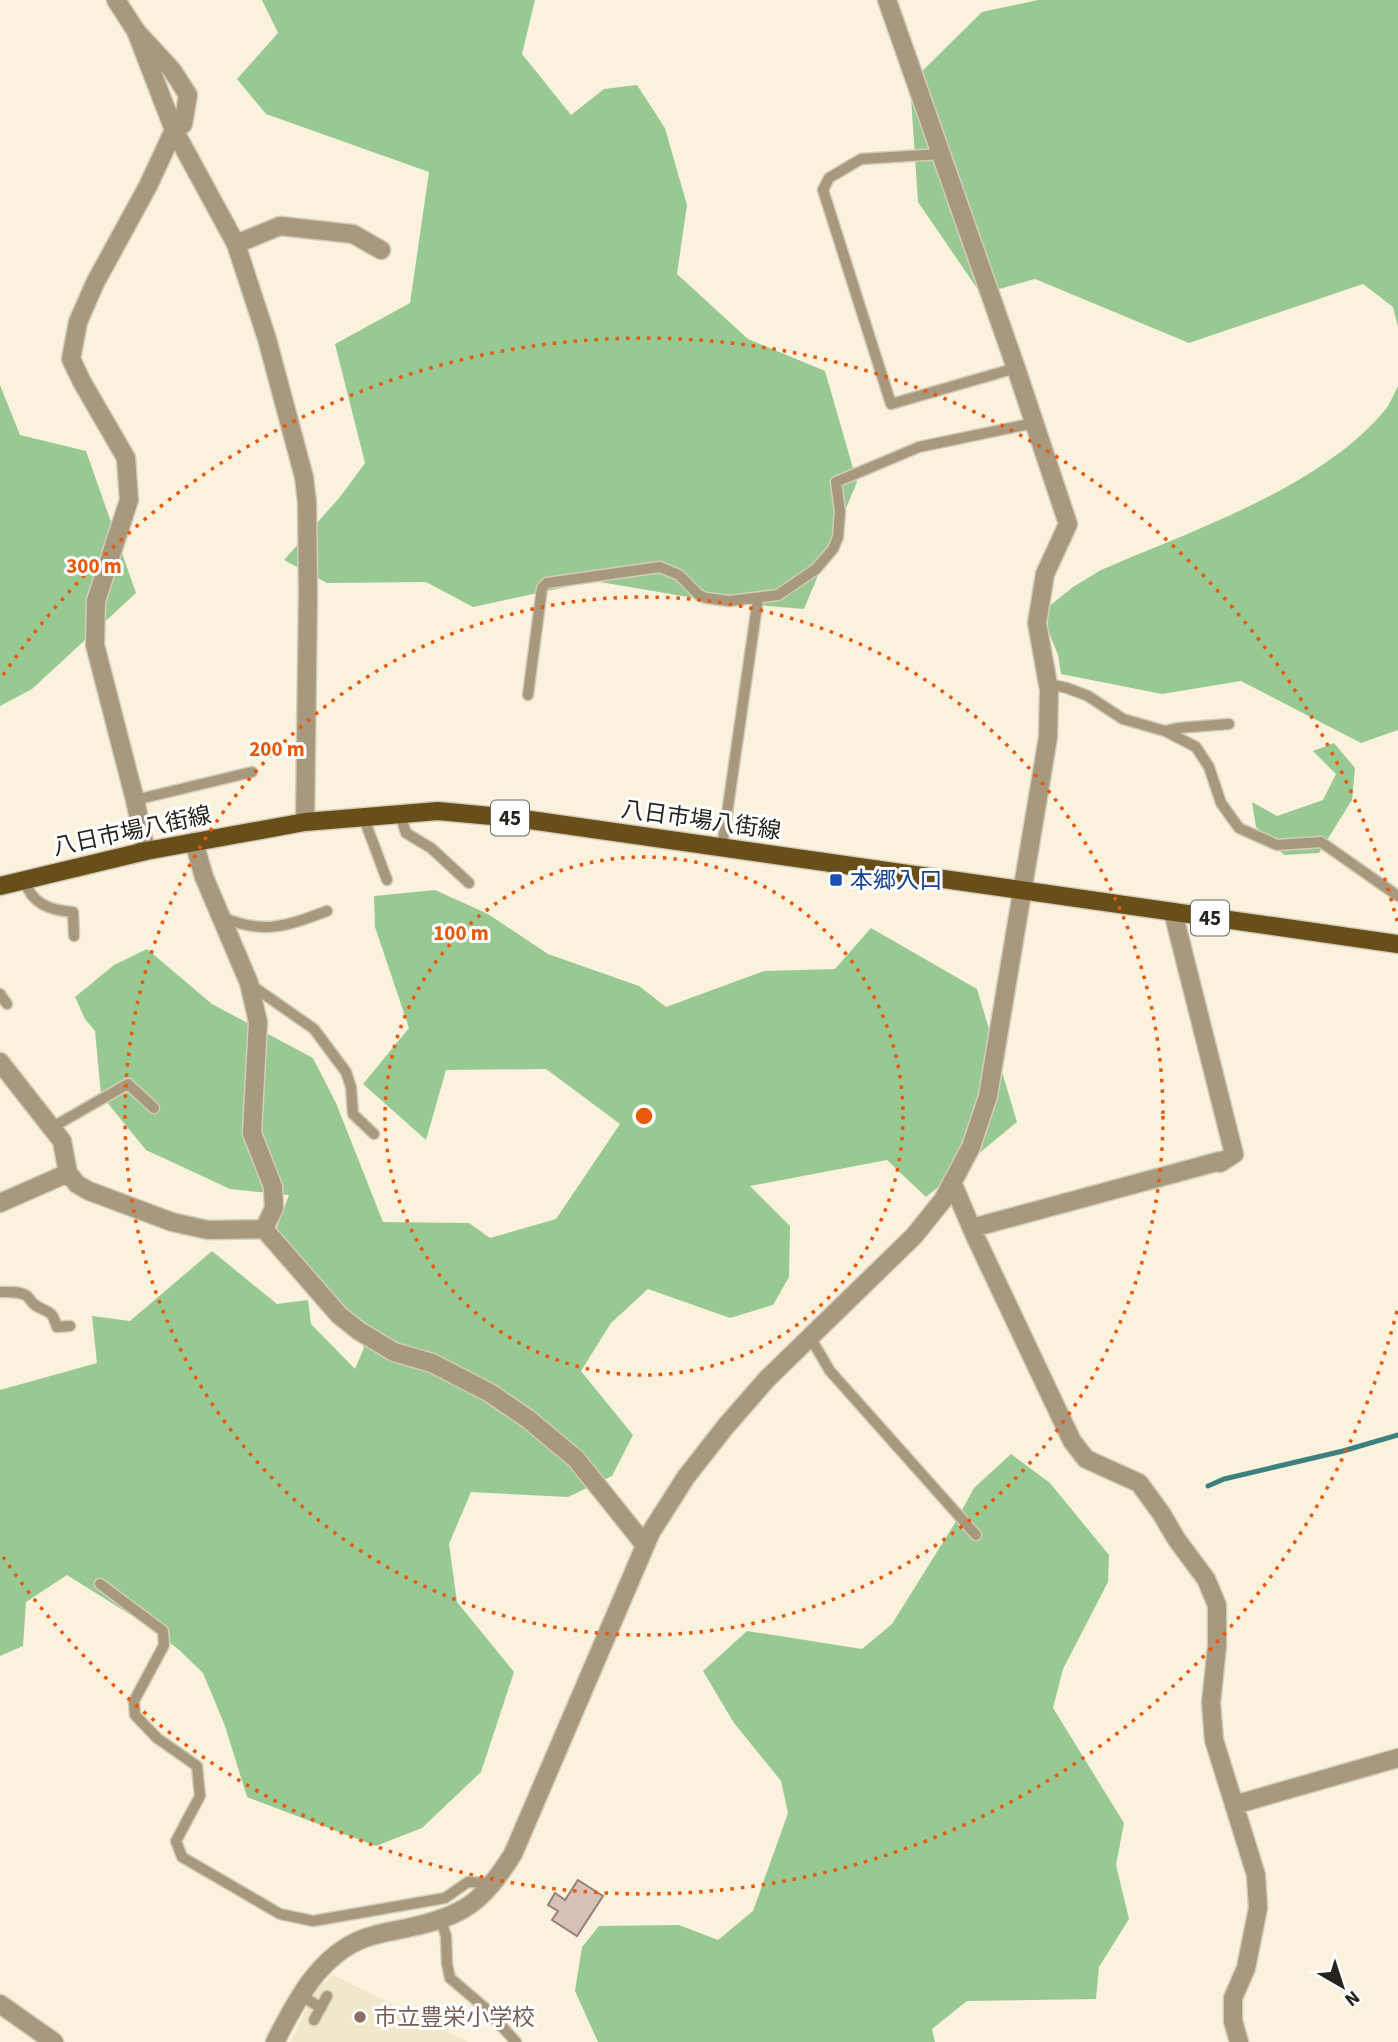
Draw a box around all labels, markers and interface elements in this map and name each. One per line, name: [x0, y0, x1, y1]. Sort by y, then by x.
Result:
text: 300 m: [66, 551, 122, 581]
text: 200 m: [249, 734, 305, 764]
street label: 八日市場八街線: [619, 792, 783, 848]
street label: 八日市場八街線: [50, 798, 214, 864]
road number: 45: [491, 800, 529, 836]
place label: 本郷入口: [850, 864, 942, 897]
marker: 本郷入口: [828, 872, 844, 888]
road number: 45: [1191, 900, 1229, 936]
text: 100 m: [433, 918, 489, 948]
centre of rings: [632, 1104, 656, 1128]
north arrow: [1307, 1951, 1377, 2021]
text: N: [1338, 1984, 1365, 2013]
place label: 市立豊栄小学校: [374, 2001, 535, 2034]
marker: 市立豊栄小学校: [352, 2009, 368, 2025]

